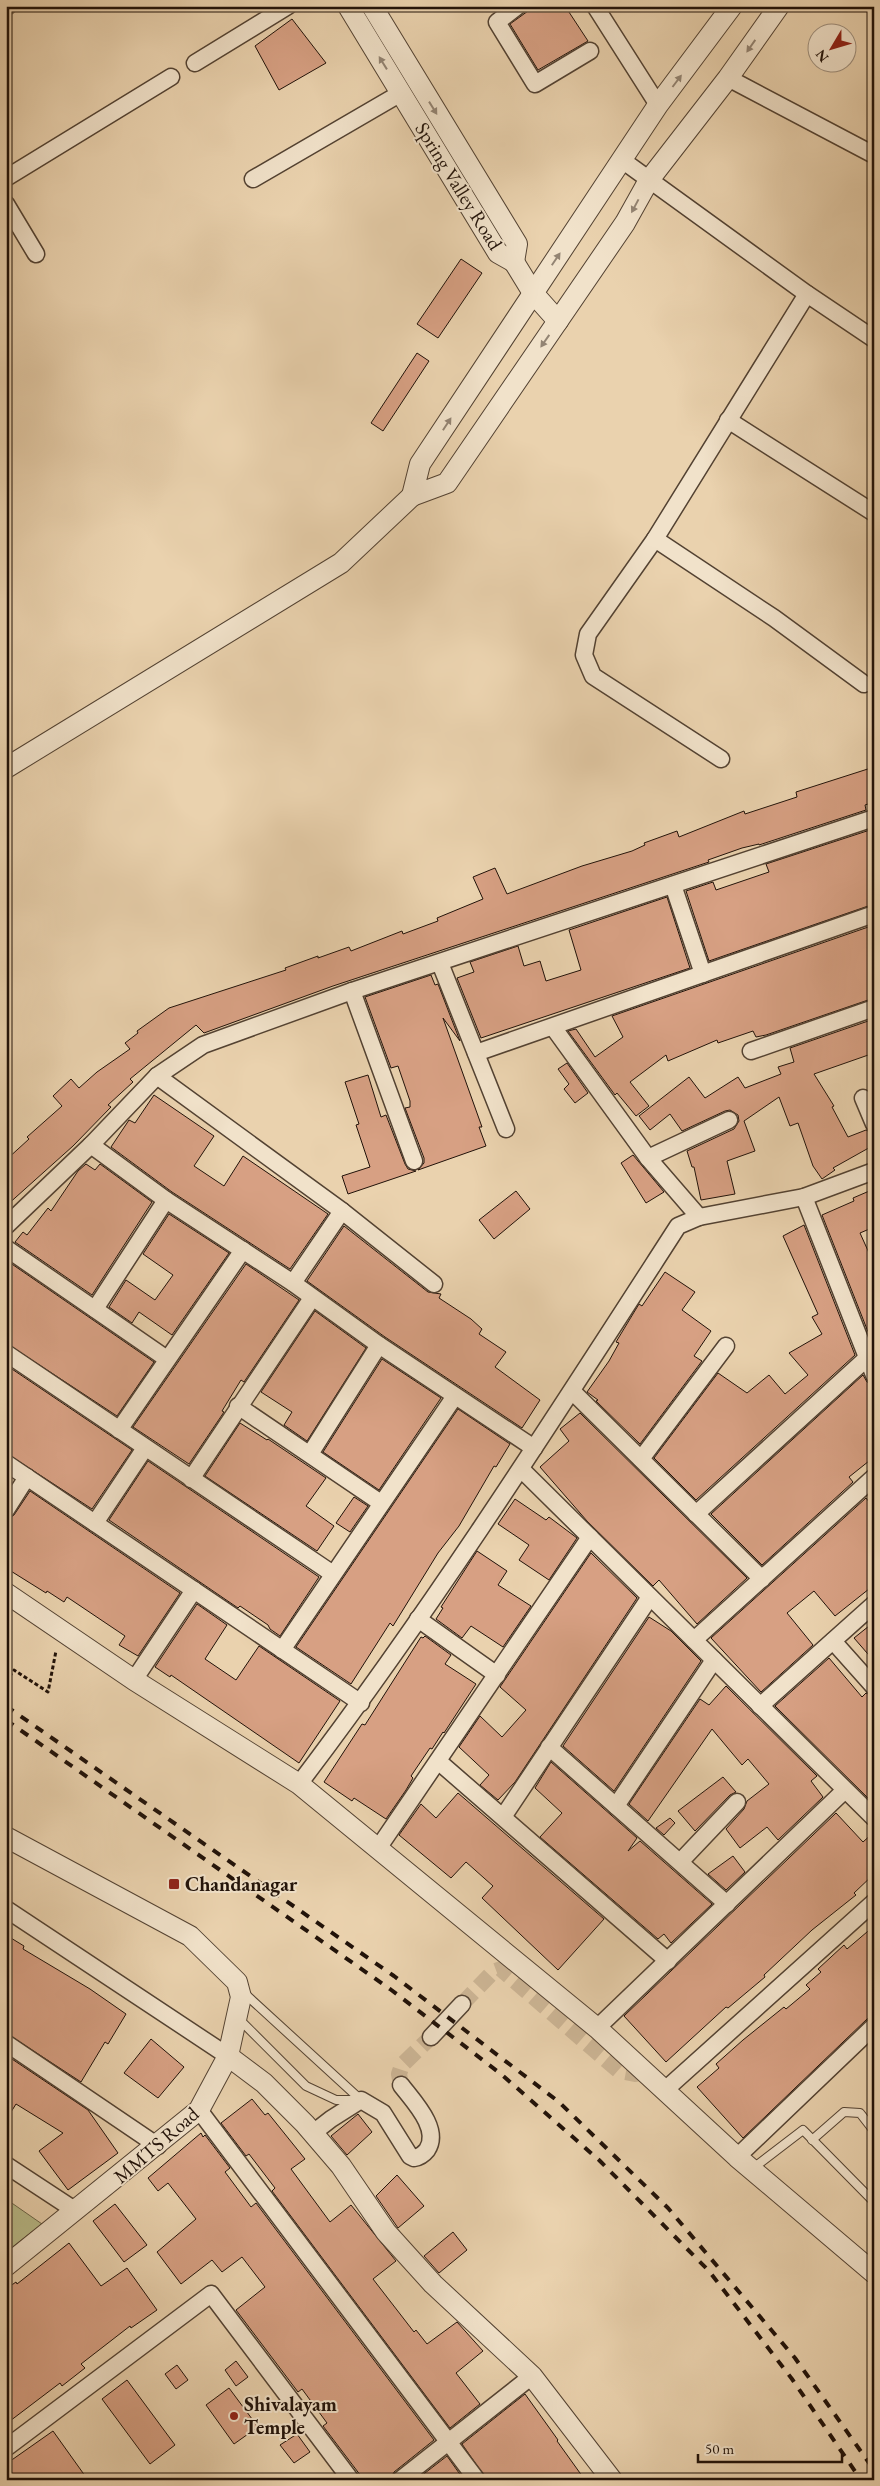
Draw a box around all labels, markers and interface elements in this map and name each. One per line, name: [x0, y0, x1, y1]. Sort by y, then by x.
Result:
north arrow: [808, 22, 858, 72]
one-way arrow: [746, 39, 756, 53]
text: N: [811, 45, 832, 66]
one-way arrow: [378, 56, 387, 69]
one-way arrow: [671, 75, 682, 88]
one-way arrow: [428, 101, 438, 114]
street label: Spring Valley Road: [409, 117, 509, 256]
one-way arrow: [631, 198, 639, 213]
one-way arrow: [551, 252, 561, 265]
one-way arrow: [540, 334, 550, 348]
one-way arrow: [442, 417, 452, 430]
place label: Chandanagar: [185, 1871, 298, 1897]
marker: Chandanagar: [167, 1877, 181, 1891]
street label: MMTS Road: [108, 2100, 205, 2189]
place label: Shivalayam Temple: [244, 2391, 337, 2440]
marker: Shivalayam Temple: [228, 2410, 240, 2422]
scale bar: [698, 2431, 841, 2463]
text: 50 m: [705, 2439, 734, 2458]

